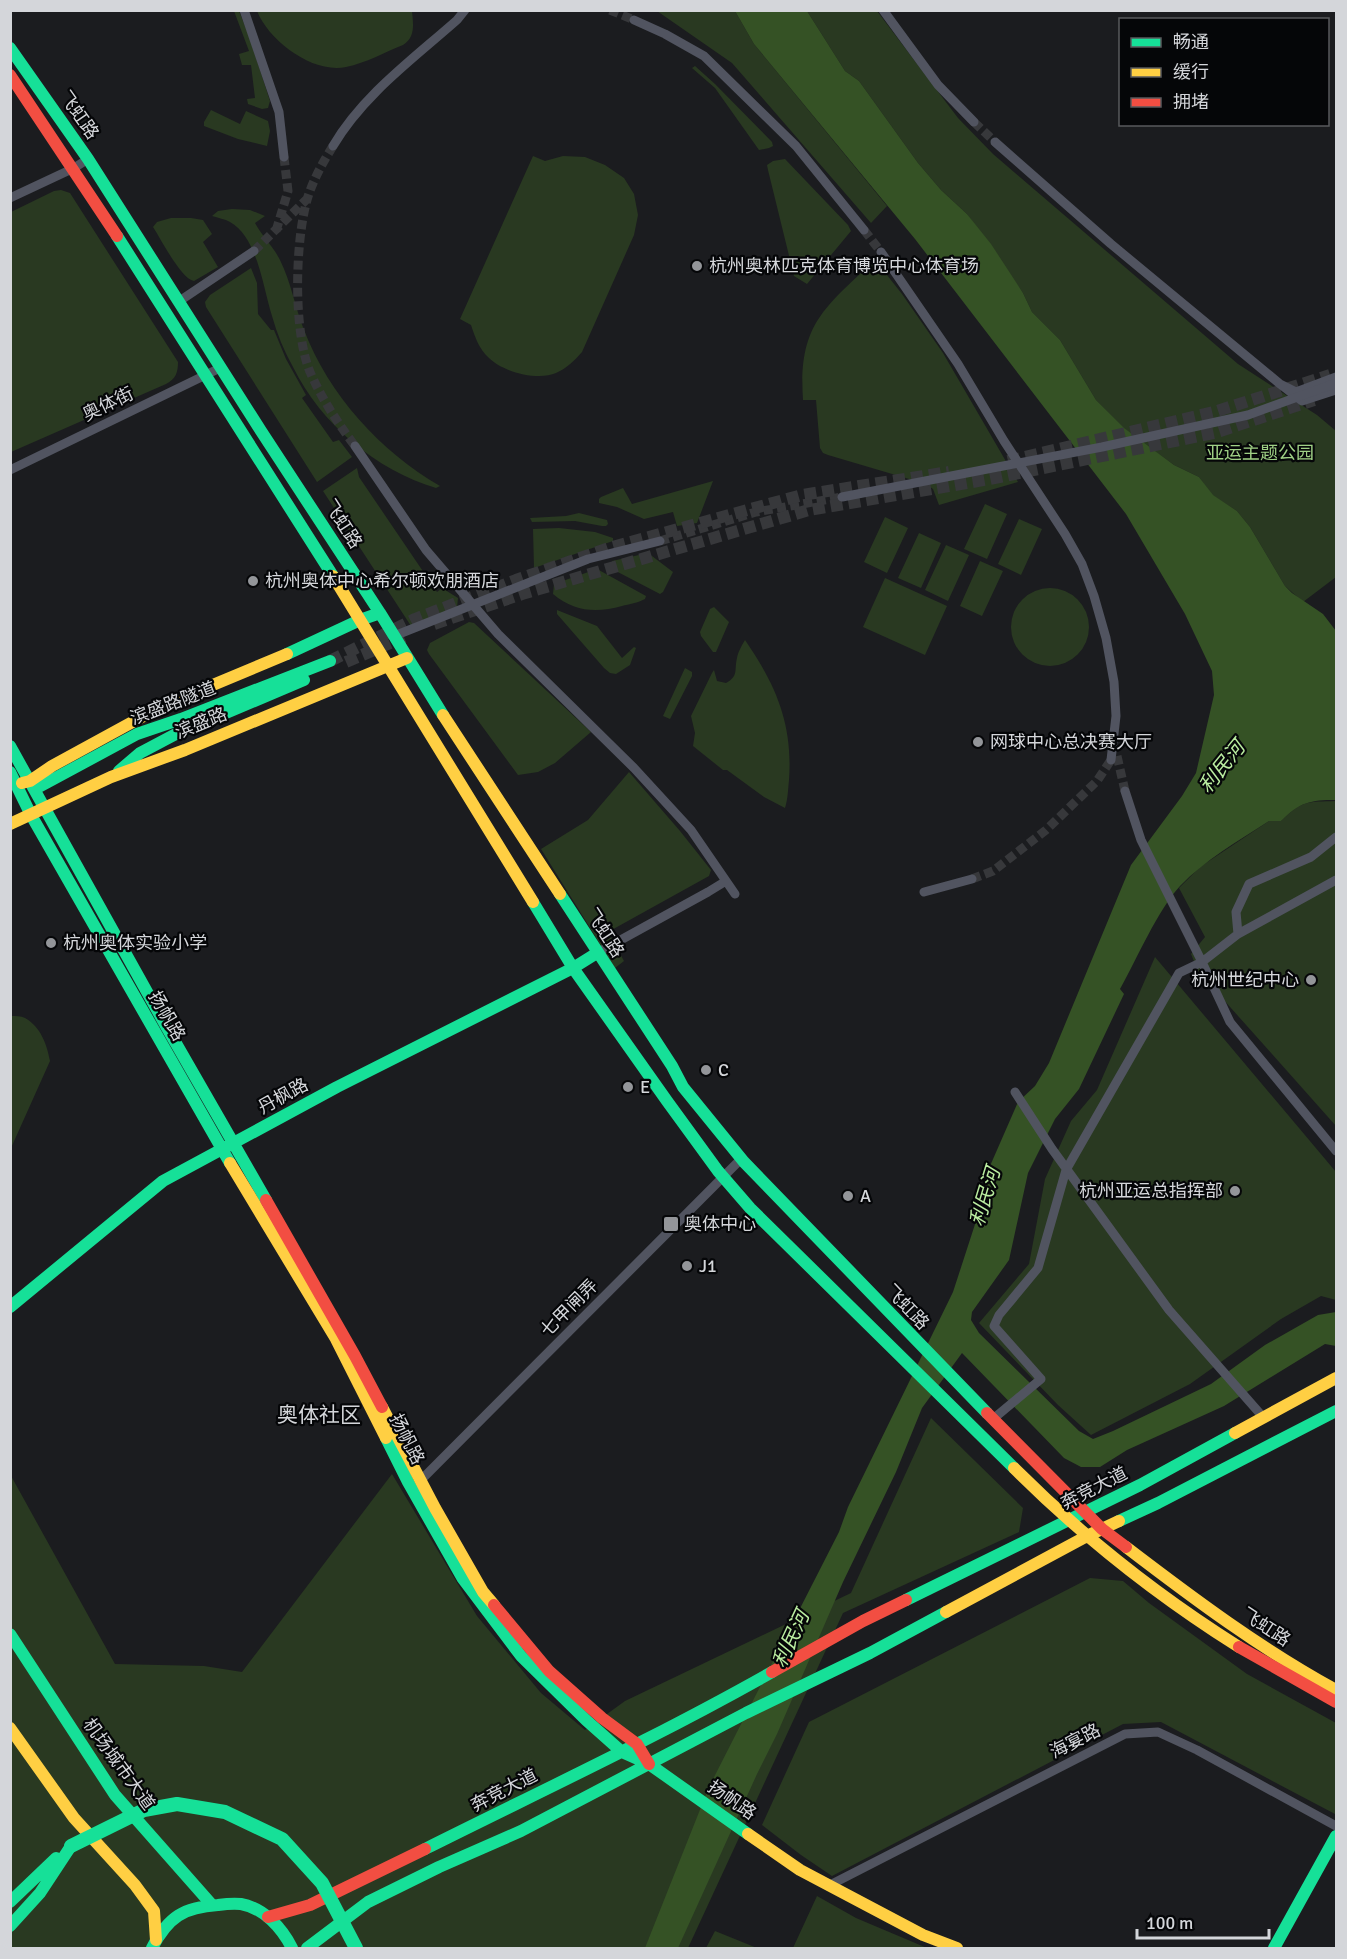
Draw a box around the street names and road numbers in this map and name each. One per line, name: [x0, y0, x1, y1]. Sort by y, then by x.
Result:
street label: 飞虹路: [55, 87, 103, 143]
street label: 奥体街: [79, 382, 137, 426]
street label: 飞虹路: [319, 495, 367, 553]
street label: 滨盛路隧道: [127, 677, 219, 729]
street label: 滨盛路: [172, 703, 230, 743]
street label: 飞虹路: [581, 904, 629, 962]
street label: 扬帆路: [144, 987, 190, 1045]
street label: 丹枫路: [254, 1073, 312, 1119]
street label: 七甲闸弄: [536, 1275, 602, 1341]
street label: 飞虹路: [880, 1280, 934, 1334]
street label: 扬帆路: [385, 1410, 429, 1468]
street label: 奔竞大道: [1057, 1462, 1131, 1514]
street label: 飞虹路: [1237, 1603, 1295, 1651]
street label: 机场城市大道: [78, 1714, 160, 1814]
street label: 海宴路: [1046, 1719, 1104, 1763]
street label: 奔竞大道: [467, 1764, 541, 1816]
street label: 扬帆路: [704, 1776, 760, 1824]

